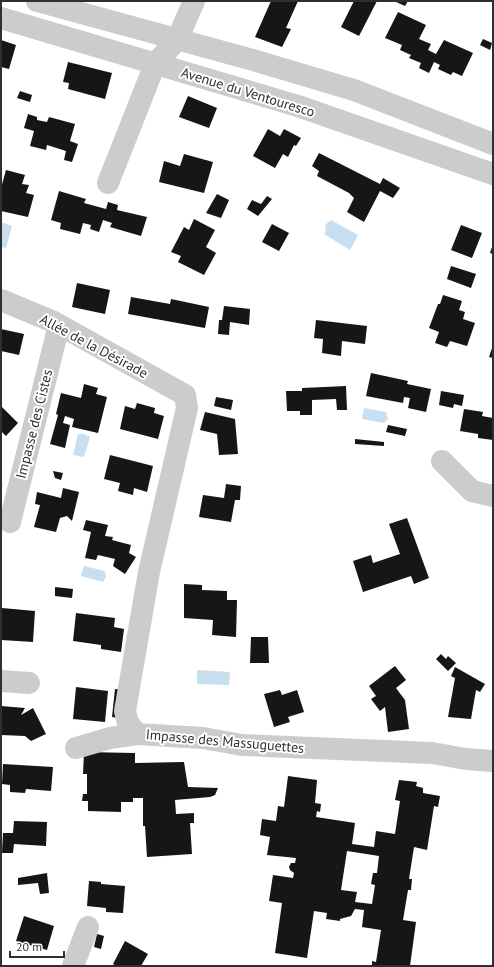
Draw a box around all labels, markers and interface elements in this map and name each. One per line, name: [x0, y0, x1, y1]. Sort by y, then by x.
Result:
street label: Avenue du Ventouresco: [179, 63, 317, 121]
street label: Allée de la Désirade: [37, 310, 151, 382]
street label: Impasse des Cistes: [12, 367, 56, 481]
street label: Impasse des Massuguettes: [145, 725, 305, 757]
scale bar: [10, 933, 64, 959]
text: 20 m: [16, 939, 42, 954]

